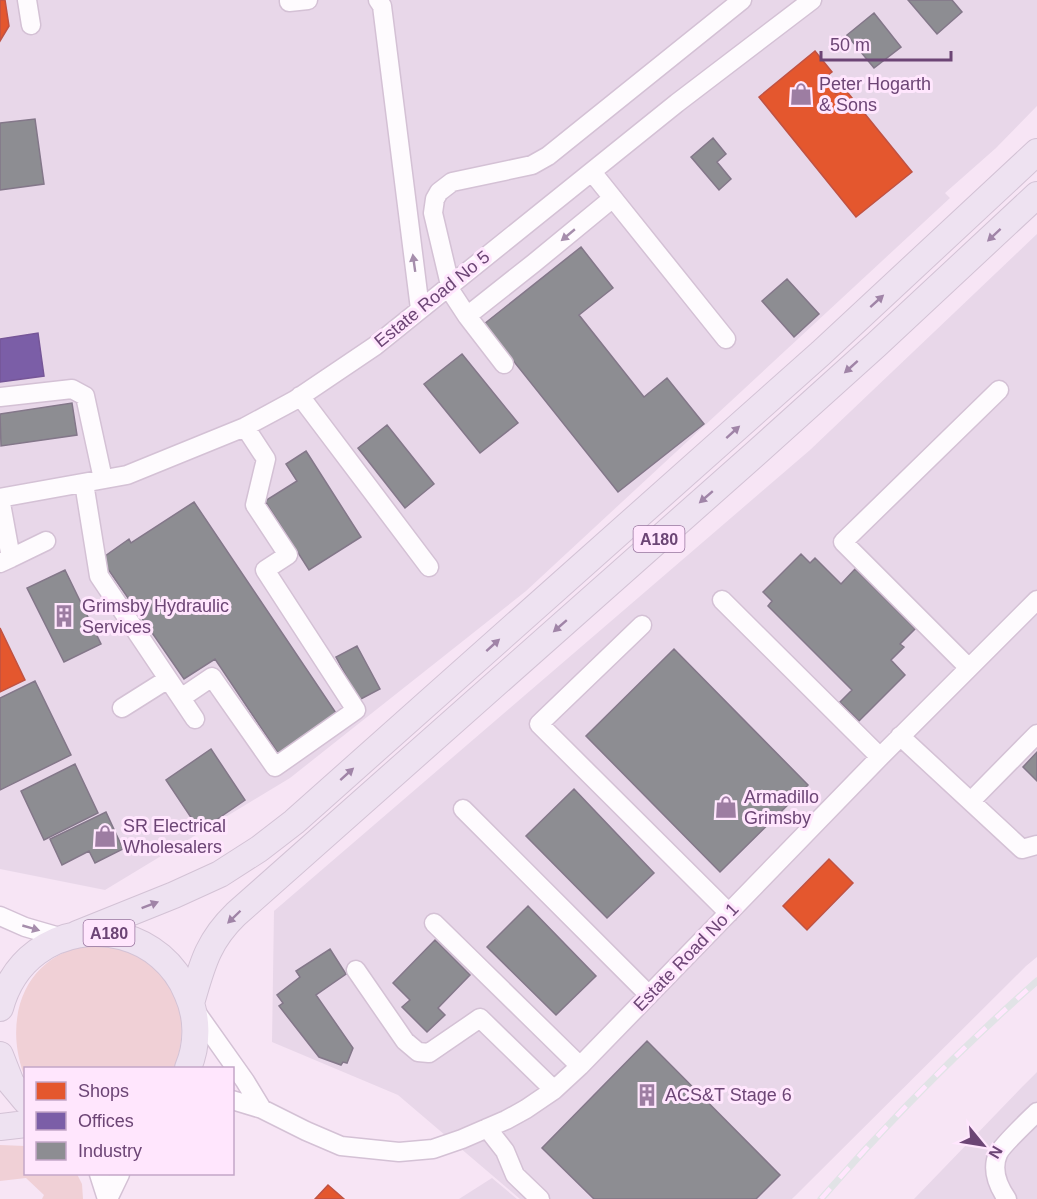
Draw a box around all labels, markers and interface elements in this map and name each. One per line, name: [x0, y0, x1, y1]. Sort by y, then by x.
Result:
scale bar: [821, 24, 952, 62]
text: 50 m: [830, 35, 870, 55]
place label: Peter Hogarth & Sons: [819, 74, 931, 115]
shop icon: Peter Hogarth & Sons: [788, 81, 814, 107]
one-way arrow: [987, 228, 1002, 242]
one-way arrow: [560, 229, 576, 242]
street label: Estate Road No 5: [370, 247, 494, 351]
one-way arrow: [409, 253, 418, 272]
one-way arrow: [869, 295, 884, 308]
one-way arrow: [844, 360, 859, 373]
one-way arrow: [725, 425, 740, 439]
one-way arrow: [699, 490, 714, 503]
road number: A180: [634, 526, 684, 552]
place label: Grimsby Hydraulic Services: [82, 596, 229, 637]
building icon: Grimsby Hydraulic Services: [51, 603, 77, 629]
one-way arrow: [552, 620, 568, 633]
one-way arrow: [485, 639, 500, 652]
one-way arrow: [339, 768, 354, 781]
place label: Armadillo Grimsby: [744, 787, 819, 828]
shop icon: Armadillo Grimsby: [713, 794, 739, 820]
place label: SR Electrical Wholesalers: [123, 816, 226, 857]
shop icon: SR Electrical Wholesalers: [92, 823, 118, 849]
one-way arrow: [142, 899, 160, 909]
street label: Estate Road No 1: [629, 899, 743, 1015]
one-way arrow: [227, 909, 241, 923]
road number: A180: [84, 920, 134, 946]
one-way arrow: [22, 924, 40, 933]
legend: [24, 1067, 234, 1175]
text: Shops: [78, 1081, 129, 1101]
building icon: ACS&T Stage 6: [634, 1082, 660, 1108]
place label: ACS&T Stage 6: [665, 1085, 792, 1105]
text: Offices: [78, 1111, 134, 1131]
north arrow: [953, 1115, 1013, 1175]
text: Industry: [78, 1141, 142, 1161]
text: N: [985, 1143, 1006, 1162]

